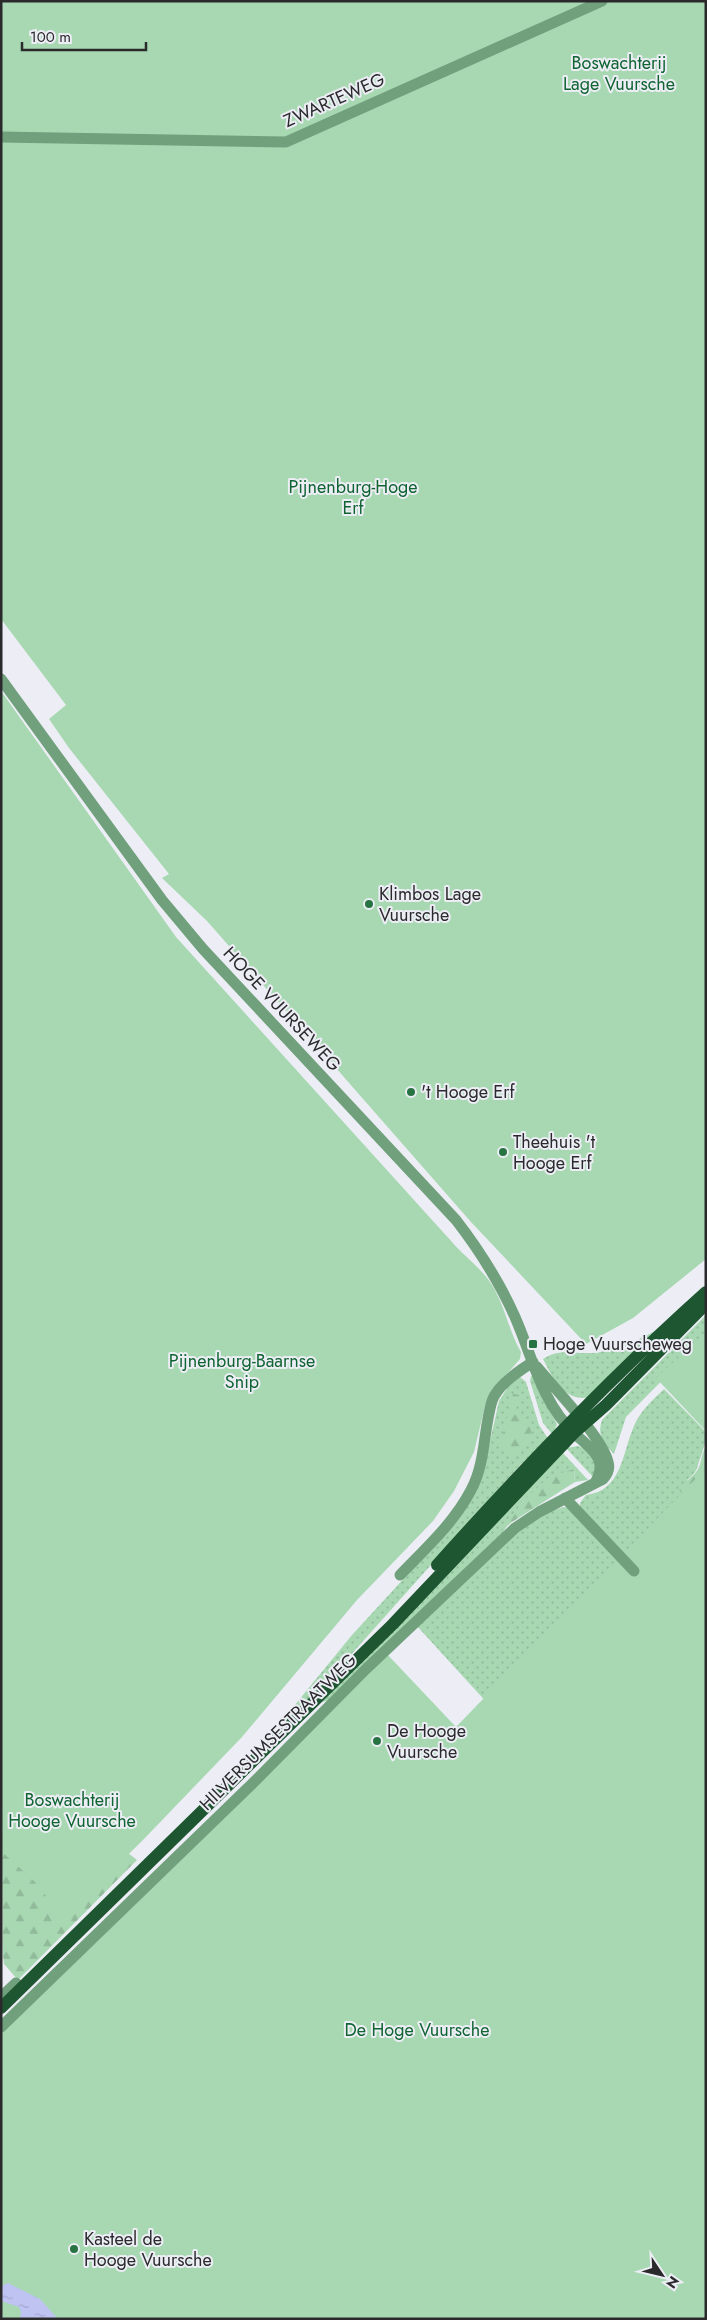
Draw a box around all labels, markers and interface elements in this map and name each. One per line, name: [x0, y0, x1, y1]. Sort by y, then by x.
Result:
scale bar: [22, 20, 146, 52]
text: 100 m: [30, 26, 71, 48]
park label: Boswachterij Lage Vuursche: [563, 50, 675, 97]
street label: ZWARTEWEG: [279, 66, 389, 134]
park label: Pijnenburg-Hoge Erf: [288, 474, 418, 521]
place label: Klimbos Lage Vuursche: [379, 881, 481, 928]
marker: Klimbos Lage Vuursche: [363, 898, 375, 910]
street label: HOGE VUURSEWEG: [217, 941, 347, 1077]
place label: 't Hooge Erf: [421, 1079, 515, 1105]
marker: 't Hooge Erf: [405, 1086, 417, 1098]
place label: Theehuis 't Hooge Erf: [513, 1129, 596, 1176]
marker: Theehuis 't Hooge Erf: [497, 1146, 509, 1158]
place label: Hoge Vuurscheweg: [543, 1331, 692, 1357]
marker: Hoge Vuurscheweg: [527, 1338, 539, 1350]
park label: Pijnenburg-Baarnse Snip: [169, 1348, 315, 1395]
street label: HILVERSUMSESTRAATWEG: [194, 1648, 362, 1816]
place label: De Hooge Vuursche: [387, 1718, 466, 1765]
marker: De Hooge Vuursche: [371, 1735, 383, 1747]
park label: Boswachterij Hooge Vuursche: [8, 1787, 136, 1834]
park label: De Hoge Vuursche: [345, 2017, 489, 2043]
place label: Kasteel de Hooge Vuursche: [84, 2226, 212, 2273]
marker: Kasteel de Hooge Vuursche: [68, 2243, 80, 2255]
north arrow: [637, 2250, 687, 2300]
text: N: [661, 2272, 684, 2293]

